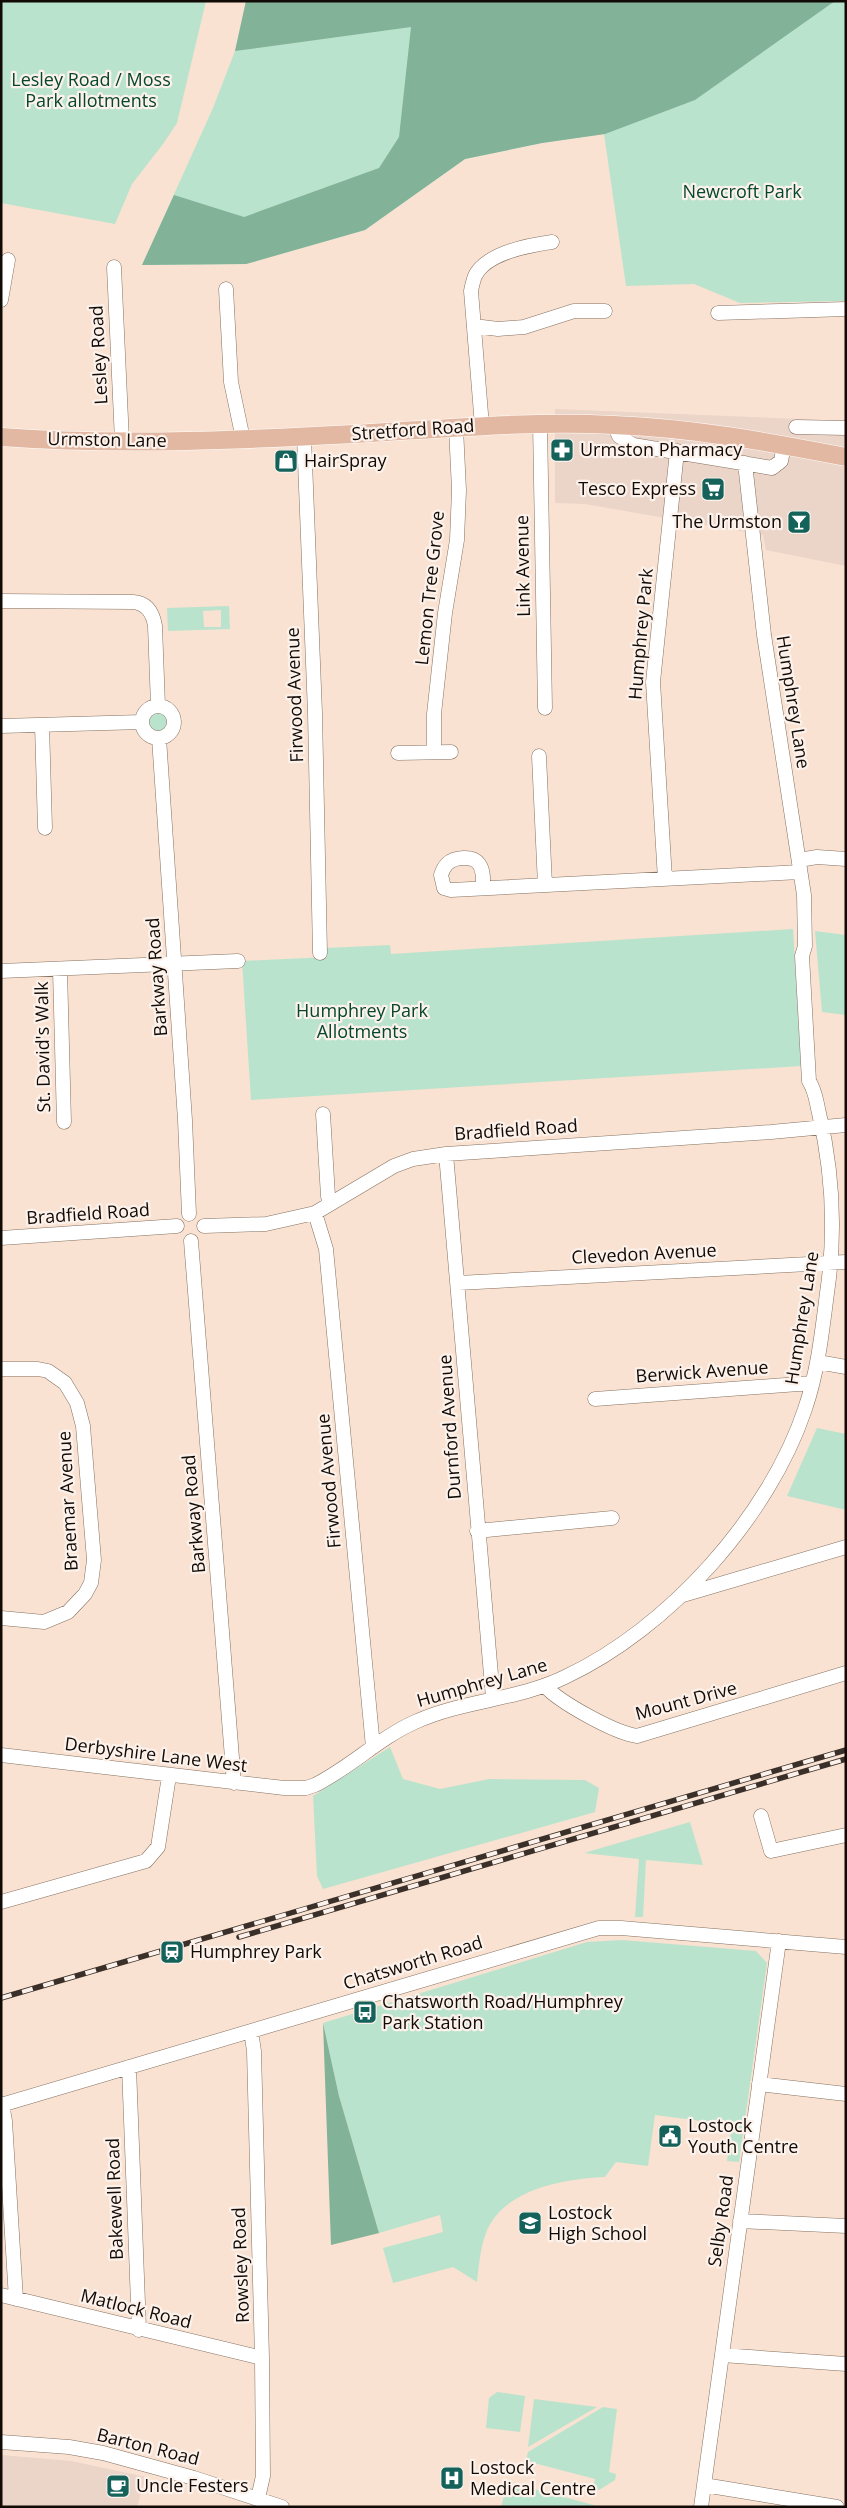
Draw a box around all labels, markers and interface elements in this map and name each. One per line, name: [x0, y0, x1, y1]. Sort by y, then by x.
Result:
park label: Lesley Road / Moss Park allotments: [11, 67, 171, 112]
park label: Newcroft Park: [682, 179, 802, 203]
street label: Lesley Road: [83, 305, 113, 405]
street label: Stretford Road: [351, 413, 475, 445]
street label: Urmston Lane: [47, 426, 167, 452]
pharmacy icon: Urmston Pharmacy: [549, 437, 575, 463]
place label: Urmston Pharmacy: [580, 437, 743, 461]
shop icon: HairSpray: [273, 448, 299, 474]
place label: HairSpray: [304, 448, 387, 472]
place label: Tesco Express: [578, 476, 696, 500]
supermarket icon: Tesco Express: [700, 476, 726, 502]
street label: Lemon Tree Grove: [409, 509, 449, 666]
place label: The Urmston: [672, 509, 782, 533]
bar icon: The Urmston: [786, 509, 812, 535]
street label: Link Avenue: [509, 515, 535, 617]
street label: Humphrey Park: [622, 567, 658, 701]
street label: Firwood Avenue: [280, 627, 308, 763]
street label: Humphrey Lane: [772, 633, 816, 770]
street label: Barkway Road: [140, 917, 172, 1037]
street label: St. David's Walk: [29, 981, 55, 1113]
park label: Humphrey Park Allotments: [296, 998, 428, 1043]
street label: Bradfield Road: [453, 1113, 579, 1145]
street label: Bradfield Road: [25, 1197, 151, 1229]
street label: Clevedon Avenue: [571, 1237, 717, 1269]
street label: Humphrey Lane: [779, 1249, 823, 1386]
street label: Durnford Avenue: [432, 1354, 466, 1500]
street label: Berwick Avenue: [635, 1354, 769, 1388]
street label: Firwood Avenue: [310, 1413, 346, 1549]
street label: Braemar Avenue: [51, 1430, 83, 1572]
street label: Barkway Road: [176, 1454, 210, 1574]
street label: Humphrey Lane: [414, 1652, 550, 1712]
street label: Mount Drive: [632, 1675, 739, 1725]
street label: Derbyshire Lane West: [63, 1731, 249, 1777]
street label: Chatsworth Road: [340, 1929, 485, 1995]
station icon: Humphrey Park: [159, 1939, 185, 1965]
place label: Humphrey Park: [190, 1939, 322, 1963]
place label: Chatsworth Road/Humphrey Park Station: [382, 1989, 624, 2034]
bus stop icon: Chatsworth Road/Humphrey Park Station: [352, 1999, 378, 2025]
place label: Lostock Youth Centre: [688, 2113, 798, 2158]
public building icon: Lostock Youth Centre: [657, 2123, 683, 2149]
street label: Bakewell Road: [100, 2138, 128, 2260]
street label: Selby Road: [702, 2174, 738, 2268]
place label: Lostock High School: [548, 2200, 647, 2245]
street label: Rowsley Road: [226, 2207, 254, 2323]
school or university icon: Lostock High School: [517, 2210, 543, 2236]
street label: Matlock Road: [78, 2283, 194, 2333]
street label: Barton Road: [94, 2422, 202, 2470]
place label: Lostock Medical Centre: [470, 2455, 596, 2500]
hospital icon: Lostock Medical Centre: [439, 2465, 465, 2491]
cafe icon: Uncle Festers: [105, 2473, 131, 2499]
place label: Uncle Festers: [136, 2473, 249, 2497]

